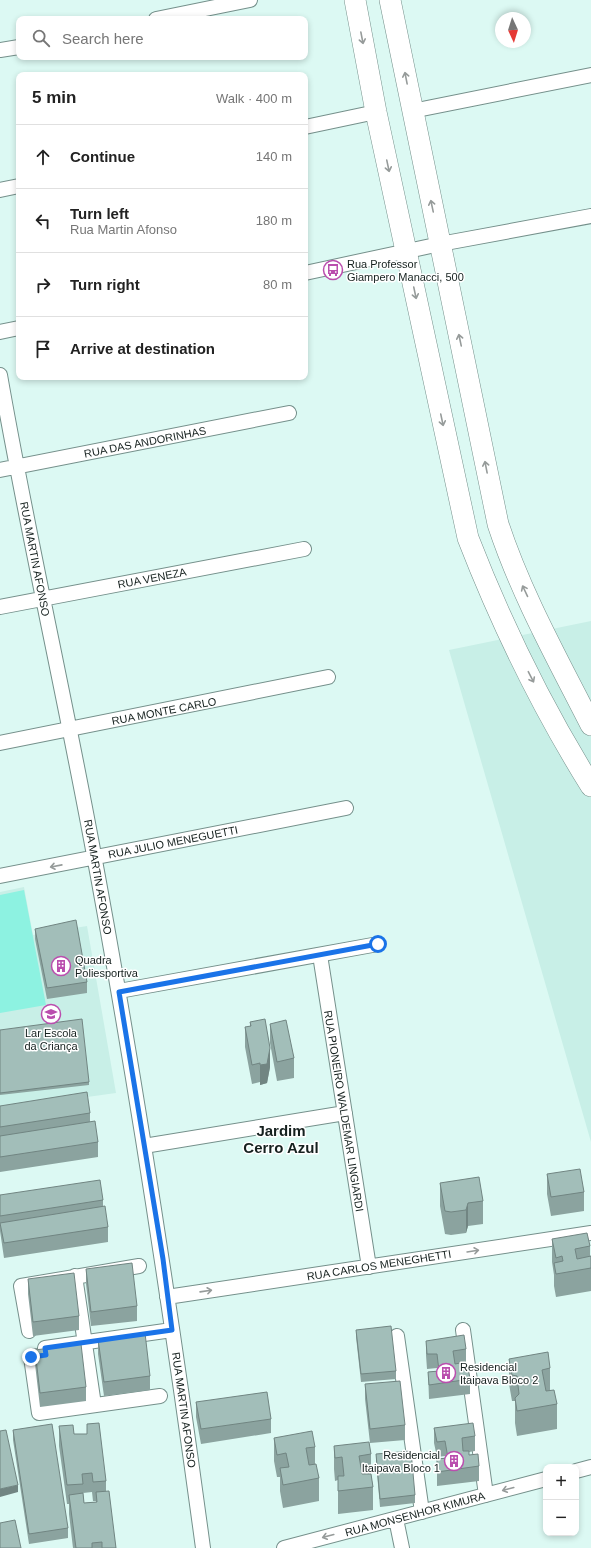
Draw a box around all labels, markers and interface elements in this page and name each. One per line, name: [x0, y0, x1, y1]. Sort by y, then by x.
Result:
north arrow: [495, 12, 531, 48]
search box: [16, 16, 308, 60]
icon: search: [30, 27, 52, 49]
text: Search here: [62, 30, 144, 47]
one-way arrow: [358, 31, 366, 44]
one-way arrow: [401, 72, 409, 85]
text: 5 min: [32, 88, 76, 107]
text: Walk · 400 m: [216, 91, 292, 106]
icon: ahead: [32, 146, 54, 168]
text: Continue: [70, 148, 135, 165]
text: 140 m: [256, 149, 292, 164]
one-way arrow: [384, 159, 392, 172]
one-way arrow: [428, 200, 436, 213]
text: Turn left: [70, 205, 129, 222]
icon: left: [32, 210, 54, 232]
text: 180 m: [256, 213, 292, 228]
text: Rua Martin Afonso: [70, 222, 177, 237]
place label: Rua Professor Giampero Manacci, 500: [347, 258, 464, 283]
bus stop icon: Rua Professor Giampero Manacci, 500: [322, 259, 344, 281]
icon: right: [32, 274, 54, 296]
text: Turn right: [70, 276, 140, 293]
text: 80 m: [263, 277, 292, 292]
one-way arrow: [412, 286, 420, 299]
one-way arrow: [456, 334, 464, 347]
icon: arrive: [32, 338, 54, 360]
text: Arrive at destination: [70, 340, 215, 357]
one-way arrow: [439, 413, 447, 426]
street label: RUA DAS ANDORINHAS: [83, 424, 207, 460]
one-way arrow: [482, 461, 490, 474]
street label: RUA MARTIN AFONSO: [18, 501, 52, 618]
street label: RUA VENEZA: [117, 565, 188, 591]
one-way arrow: [521, 585, 528, 597]
one-way arrow: [528, 670, 535, 682]
street label: RUA MONTE CARLO: [111, 695, 218, 727]
street label: RUA MARTIN AFONSO: [82, 819, 114, 936]
street label: RUA JULIO MENEGUETTI: [107, 824, 239, 860]
one-way arrow: [50, 862, 63, 870]
route start: [369, 935, 387, 953]
place label: Quadra Poliesportiva: [75, 954, 139, 979]
building icon: Quadra Poliesportiva: [50, 955, 72, 977]
school or university icon: Lar Escola da Criança: [40, 1003, 62, 1025]
street label: RUA PIONEIRO WALDEMAR LINGIARDI: [322, 1009, 366, 1213]
place label: Lar Escola da Criança: [24, 1027, 78, 1052]
district label: Jardim Cerro Azul: [243, 1122, 319, 1156]
one-way arrow: [466, 1247, 479, 1255]
street label: RUA CARLOS MENEGHETTI: [306, 1248, 452, 1282]
one-way arrow: [199, 1287, 212, 1295]
route end: [22, 1348, 40, 1366]
street label: RUA MARTIN AFONSO: [170, 1351, 198, 1469]
place label: Residencial Itaipava Bloco 2: [460, 1361, 538, 1386]
building icon: Residencial Itaipava Bloco 2: [435, 1362, 457, 1384]
place label: Residencial Itaipava Bloco 1: [362, 1449, 440, 1474]
building icon: Residencial Itaipava Bloco 1: [443, 1450, 465, 1472]
map controls: [543, 1464, 579, 1536]
button: +: [543, 1464, 579, 1500]
one-way arrow: [502, 1486, 515, 1494]
street label: RUA MONSENHOR KIMURA: [344, 1489, 487, 1538]
button: −: [543, 1500, 579, 1536]
one-way arrow: [322, 1533, 335, 1541]

